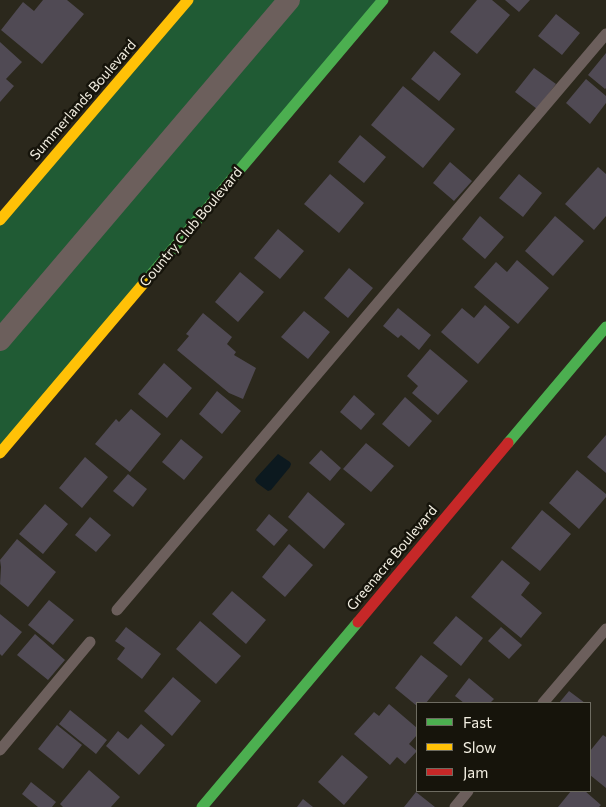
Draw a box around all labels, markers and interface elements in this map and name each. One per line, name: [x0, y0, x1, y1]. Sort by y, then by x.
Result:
street label: Summerlands Boulevard: [26, 37, 140, 163]
street label: Country Club Boulevard: [136, 164, 246, 290]
street label: Greenacre Boulevard: [343, 502, 441, 614]
legend: [416, 702, 591, 792]
text: Fast: [463, 713, 492, 731]
text: Slow: [463, 738, 496, 756]
text: Jam: [463, 763, 488, 781]

